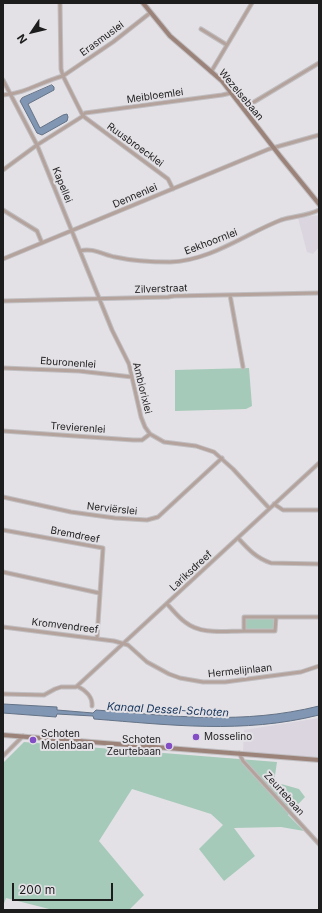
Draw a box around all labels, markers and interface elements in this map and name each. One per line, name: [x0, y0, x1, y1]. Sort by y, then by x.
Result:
north arrow: [12, 12, 52, 52]
street label: Erasmuslei: [78, 19, 126, 59]
text: N: [14, 31, 30, 46]
street label: Wezelsebaan: [216, 67, 266, 123]
street label: Meibloemlei: [126, 86, 184, 106]
street label: Ruusbroecklei: [104, 120, 166, 170]
street label: Kapellei: [49, 165, 75, 205]
street label: Dennenlei: [111, 181, 159, 211]
street label: Eekhoornlei: [183, 226, 239, 258]
street label: Zilverstraat: [134, 282, 188, 296]
street label: Eburonenlei: [40, 355, 96, 371]
street label: Ambiorixlei: [130, 361, 154, 415]
street label: Trevierenlei: [50, 420, 106, 436]
street label: Nerviërslei: [86, 500, 138, 518]
street label: Bremdreef: [49, 524, 101, 546]
street label: Lariksdreef: [167, 548, 215, 594]
street label: Kromvendreef: [31, 616, 99, 636]
street label: Hermelijnlaan: [207, 662, 273, 680]
water label: Kanaal Dessel-Schoten: [107, 700, 229, 720]
place label: Schoten Molenbaan: [41, 728, 94, 752]
place label: Mosselino: [204, 731, 252, 743]
marker: Mosselino: [191, 732, 201, 742]
place label: Schoten Zeurtebaan: [107, 734, 161, 758]
marker: Schoten Molenbaan: [28, 735, 38, 745]
marker: Schoten Zeurtebaan: [164, 741, 174, 751]
street label: Zeurtebaan: [261, 770, 307, 818]
scale bar: [14, 875, 115, 901]
text: 200 m: [19, 882, 55, 897]

